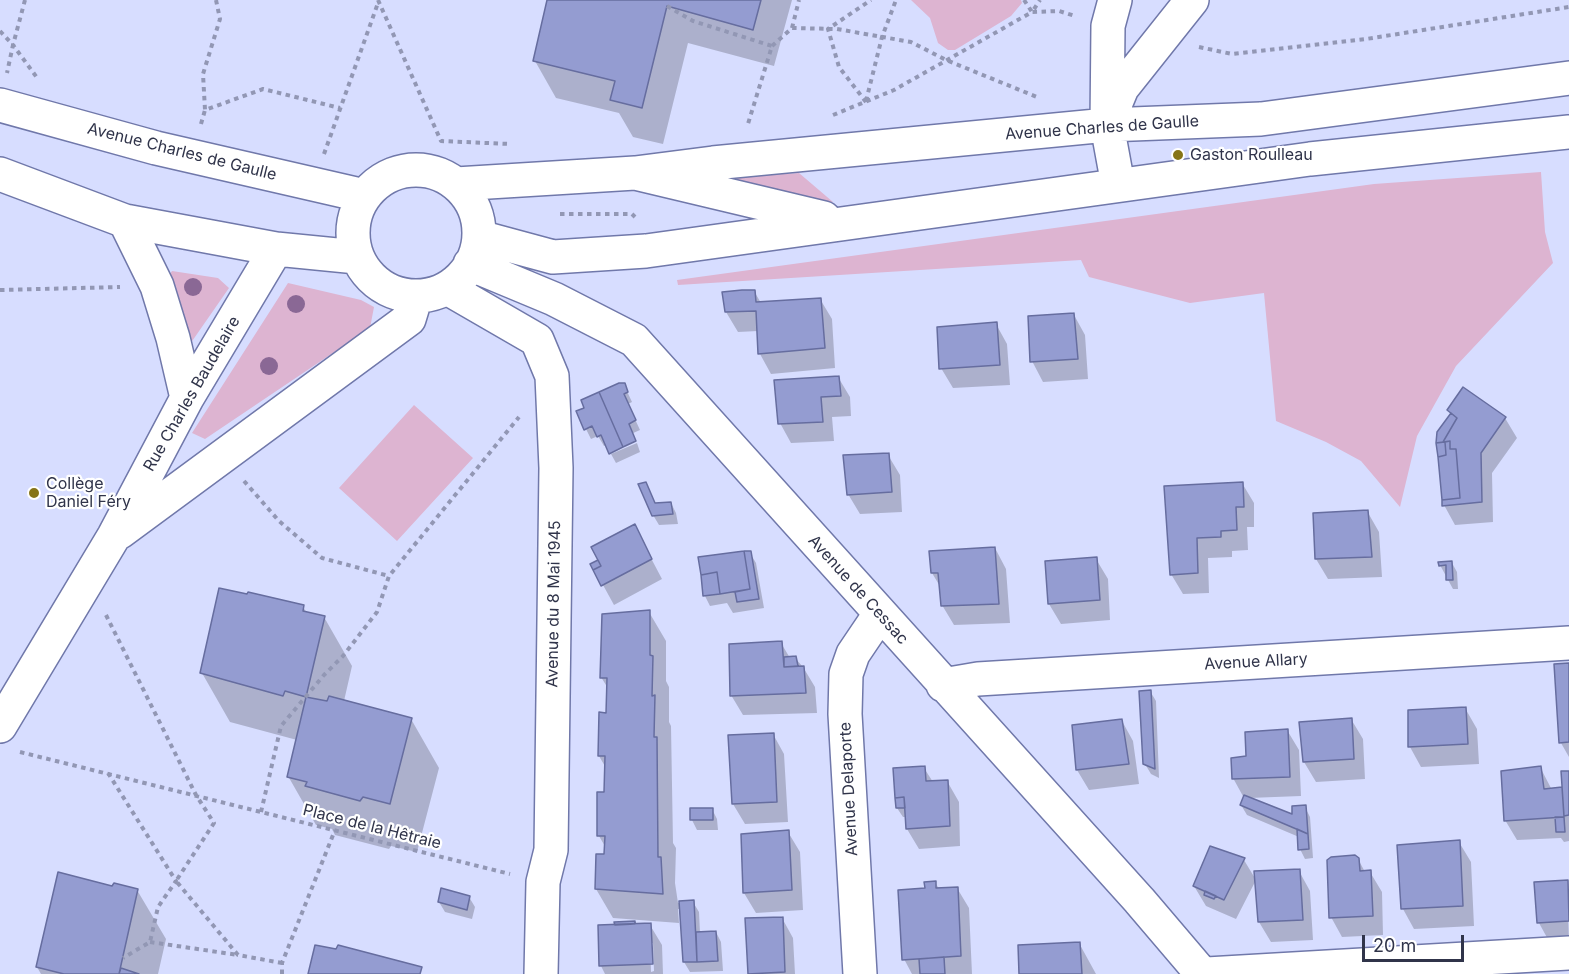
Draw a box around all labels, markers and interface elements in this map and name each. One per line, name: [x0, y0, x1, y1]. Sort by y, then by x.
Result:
street label: Avenue Charles de Gaulle: [1004, 112, 1200, 144]
street label: Avenue Charles de Gaulle: [85, 119, 279, 185]
place label: Gaston Roulleau: [1190, 145, 1313, 165]
marker: Gaston Roulleau: [1171, 148, 1185, 162]
street label: Rue Charles Baudelaire: [140, 313, 244, 475]
place label: Collège Daniel Féry: [46, 474, 131, 512]
marker: Collège Daniel Féry: [27, 486, 41, 500]
street label: Avenue du 8 Mai 1945: [543, 520, 565, 688]
street label: Avenue de Cessac: [804, 531, 912, 649]
street label: Avenue Allary: [1204, 650, 1308, 674]
street label: Avenue Delaporte: [836, 721, 862, 857]
street label: Place de la Hêtraie: [301, 801, 443, 853]
scale bar: [1365, 923, 1467, 961]
text: 20 m: [1373, 935, 1416, 956]

